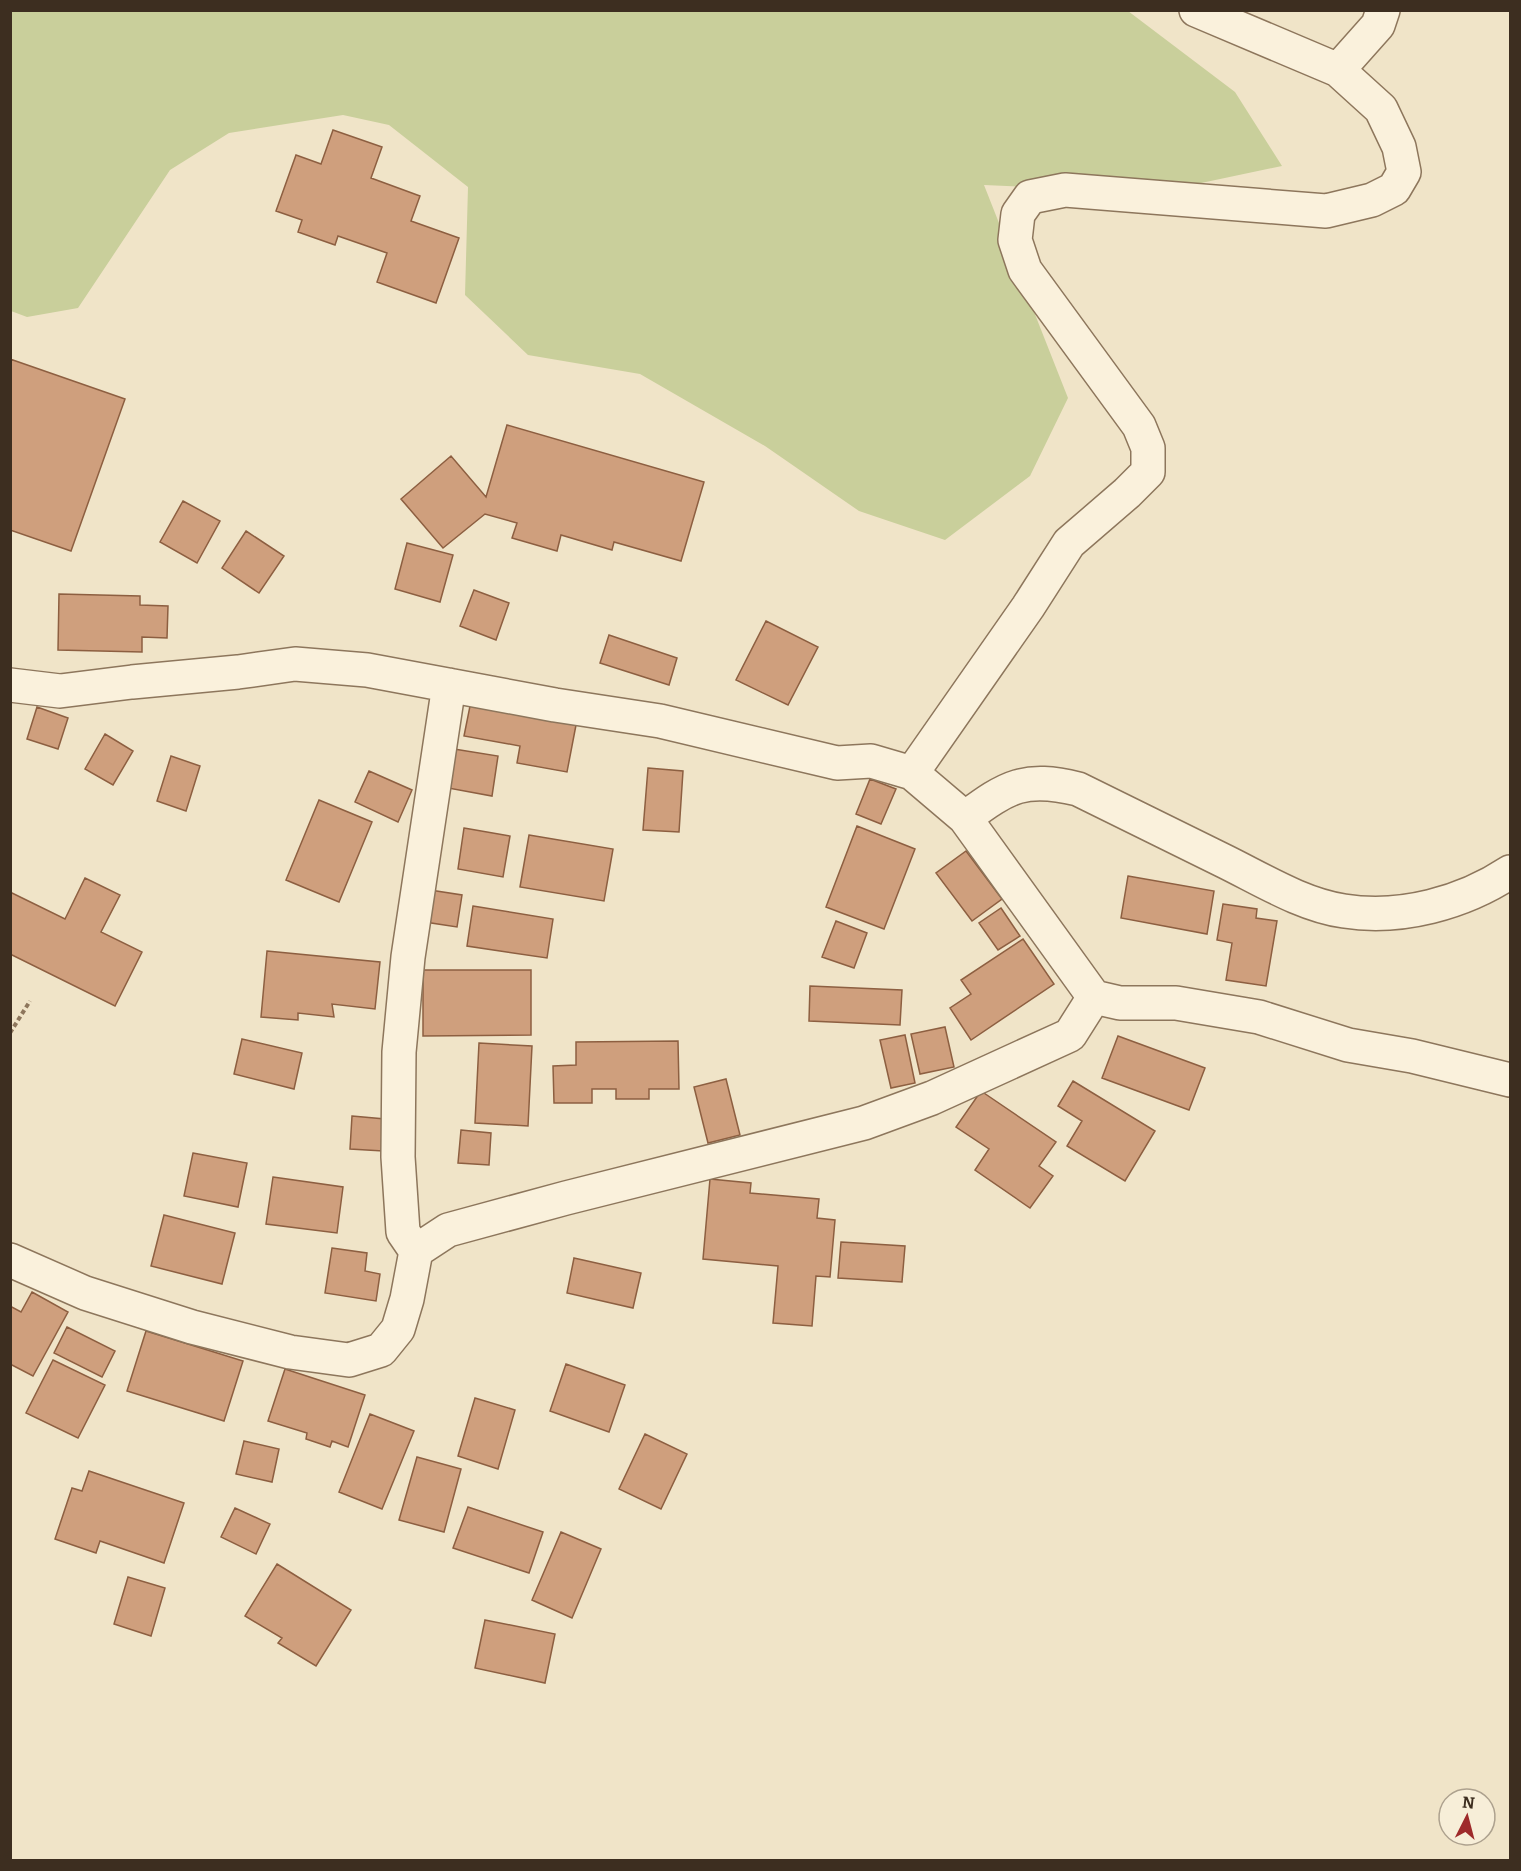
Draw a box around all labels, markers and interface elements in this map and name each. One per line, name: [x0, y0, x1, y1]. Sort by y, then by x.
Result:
north arrow: [1437, 1787, 1497, 1847]
text: N: [1461, 1792, 1476, 1813]

